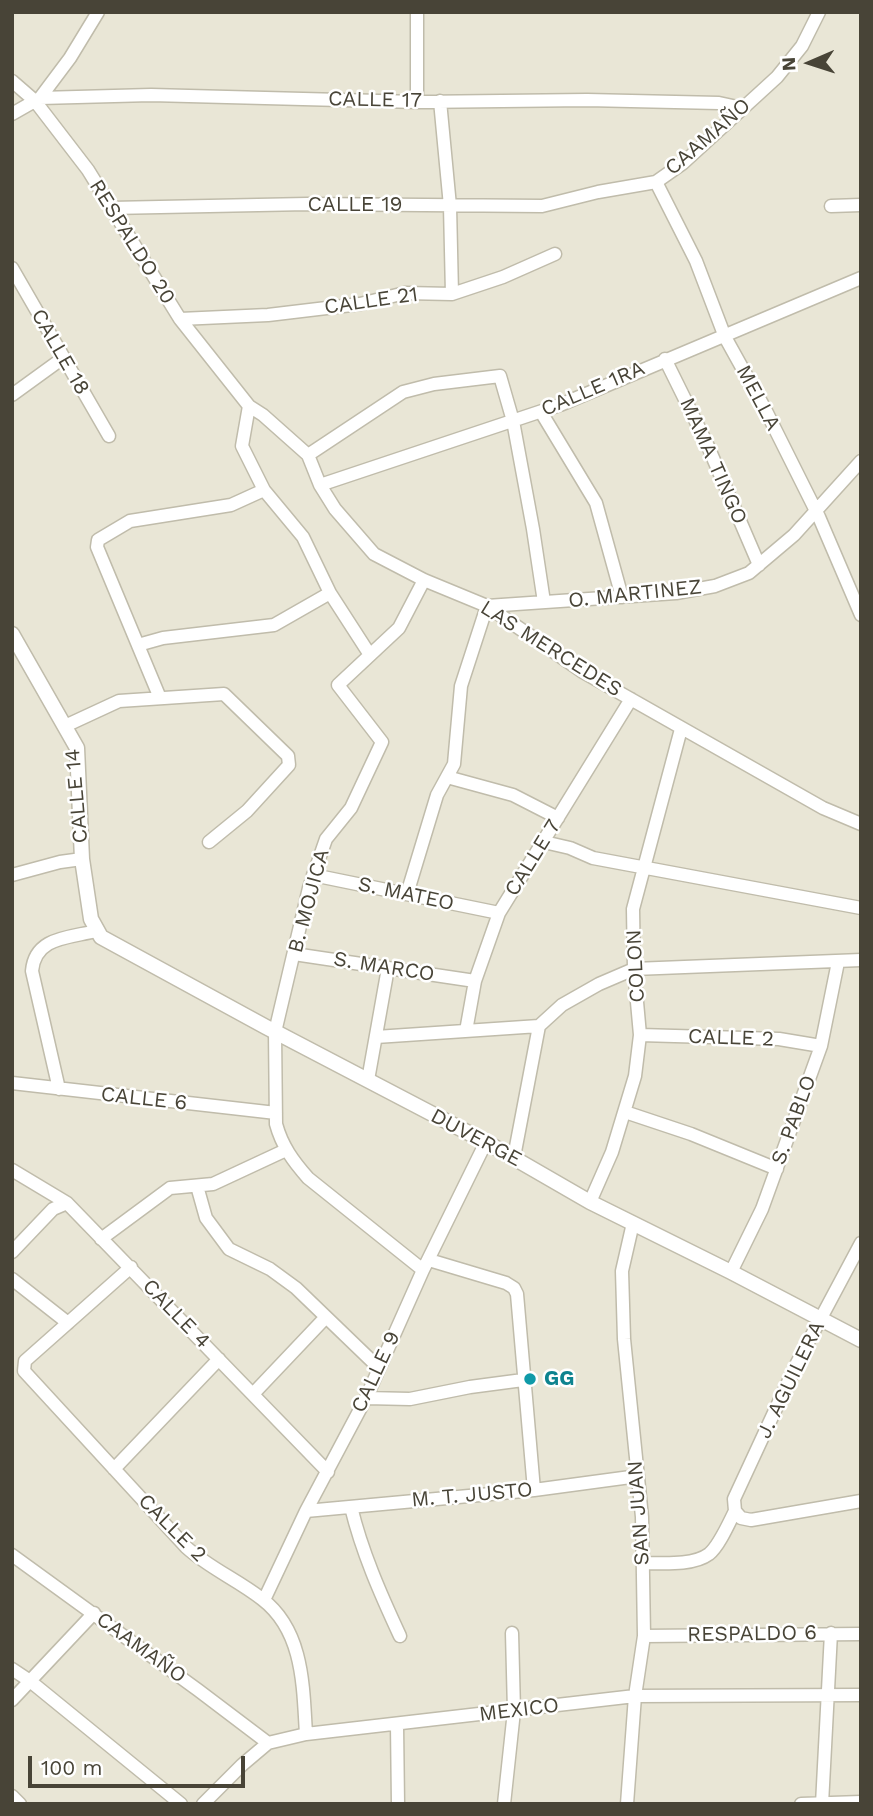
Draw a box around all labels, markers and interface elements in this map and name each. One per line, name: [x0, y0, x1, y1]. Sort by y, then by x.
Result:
north arrow: [775, 28, 845, 98]
text: N: [777, 56, 800, 72]
street label: CALLE 17: [328, 87, 422, 113]
street label: CAAMAÑO: [660, 93, 756, 181]
street label: RESPALDO 20: [84, 175, 180, 309]
street label: CALLE 19: [307, 192, 403, 218]
street label: CALLE 21: [323, 282, 419, 320]
street label: CALLE 18: [25, 305, 95, 399]
street label: CALLE 1RA: [537, 356, 649, 422]
street label: MELLA: [730, 361, 786, 435]
street label: MAMA TINGO: [674, 394, 752, 528]
street label: O. MARTINEZ: [567, 574, 703, 614]
street label: LAS MERCEDES: [476, 595, 626, 703]
street label: CALLE 14: [60, 748, 94, 844]
street label: CALLE 7: [500, 815, 566, 901]
street label: B. MOJICA: [283, 846, 335, 956]
street label: S. MATEO: [356, 872, 456, 916]
street label: COLON: [621, 929, 651, 1003]
street label: S. MARCO: [332, 947, 436, 987]
street label: CALLE 2: [687, 1024, 775, 1052]
street label: S. PABLO: [766, 1072, 822, 1168]
street label: CALLE 6: [100, 1082, 188, 1116]
street label: DUVERGE: [426, 1104, 526, 1172]
street label: CALLE 4: [137, 1274, 215, 1354]
street label: J. AGUILERA: [752, 1317, 830, 1443]
street label: CALLE 9: [346, 1327, 406, 1417]
place label: GG: [544, 1366, 574, 1392]
marker: GG: [522, 1371, 538, 1387]
street label: SAN JUAN: [623, 1460, 655, 1566]
street label: M. T. JUSTO: [410, 1477, 534, 1513]
street label: CALLE 2: [133, 1489, 211, 1567]
street label: CAAMAÑO: [91, 1607, 191, 1689]
street label: RESPALDO 6: [687, 1620, 817, 1648]
street label: MEXICO: [478, 1693, 560, 1727]
scale bar: [32, 1742, 248, 1786]
text: 100 m: [41, 1755, 103, 1780]

